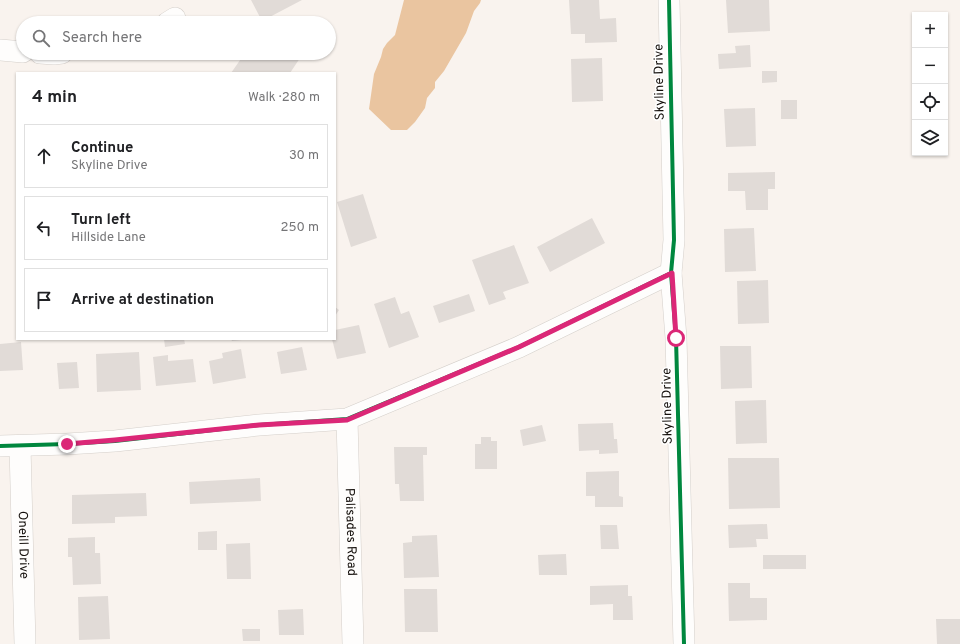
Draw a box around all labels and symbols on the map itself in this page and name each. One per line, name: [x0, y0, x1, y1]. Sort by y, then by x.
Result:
street label: Skyline Drive: [651, 44, 669, 120]
route start: [667, 329, 685, 347]
street label: Skyline Drive: [659, 368, 677, 444]
route end: [58, 435, 76, 453]
street label: Palisades Road: [341, 488, 359, 576]
street label: Oneill Drive: [14, 511, 31, 579]

